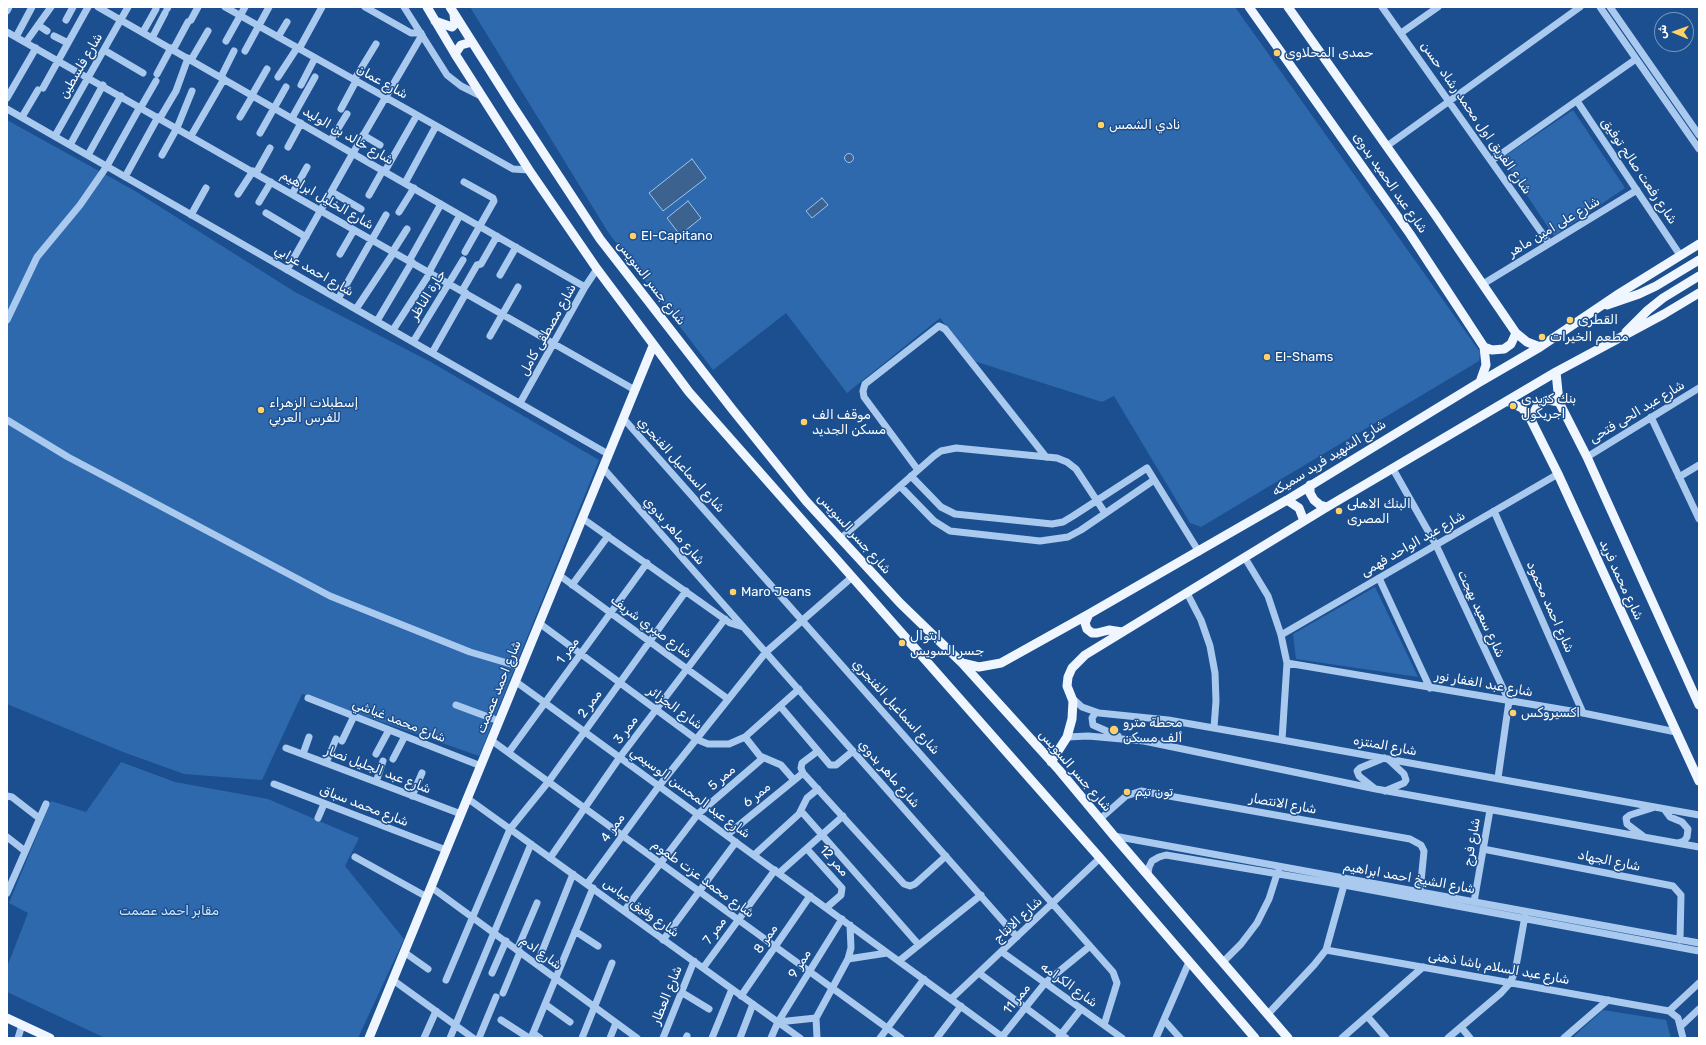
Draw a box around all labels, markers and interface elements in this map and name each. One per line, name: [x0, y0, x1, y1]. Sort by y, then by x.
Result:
north arrow: [1654, 12, 1694, 52]
text: ش: [1656, 24, 1669, 39]
street label: شارع فلسطين: [56, 30, 106, 102]
street label: شارع الفريق اول محمد رشاد حسن: [1417, 39, 1535, 197]
place label: حمدى المحلاوى: [1285, 45, 1373, 61]
marker: حمدى المحلاوى: [1272, 48, 1282, 58]
street label: شارع عمان: [354, 62, 410, 102]
street label: شارع خالد بن الوليد: [300, 104, 396, 168]
street label: شارع رفعت صالح توفيق: [1598, 115, 1680, 227]
place label: نادي الشمس: [1109, 117, 1180, 133]
marker: نادي الشمس: [1096, 120, 1106, 130]
street label: شارع عبد الحميد بدوى: [1349, 130, 1431, 236]
street label: شارع الخليل ابراهيم: [278, 167, 376, 233]
street label: شارع على امين ماهر: [1505, 193, 1603, 261]
place label: El-Capitano: [641, 228, 713, 244]
marker: El-Capitano: [628, 231, 638, 241]
street label: شارع جسر السويس: [613, 238, 689, 328]
street label: شارع احمد عرابي: [272, 242, 356, 300]
street label: حارة الناظر: [406, 267, 450, 323]
street label: شارع مصطفى كامل: [516, 281, 580, 379]
place label: القطرى: [1578, 312, 1618, 328]
marker: القطرى: [1565, 315, 1575, 325]
place label: مطعم الخيرات: [1550, 329, 1629, 345]
marker: مطعم الخيرات: [1537, 332, 1547, 342]
place label: El-Shams: [1275, 349, 1333, 365]
marker: El-Shams: [1262, 352, 1272, 362]
street label: شارع عبد الحى فتحى: [1586, 377, 1688, 447]
place label: بنك كريدى اجريكول: [1521, 391, 1576, 422]
place label: إسطبلات الزهراء للفرس العربي: [269, 395, 358, 426]
marker: بنك كريدى اجريكول: [1508, 401, 1518, 411]
marker: إسطبلات الزهراء للفرس العربي: [256, 405, 266, 415]
place label: موقف الف مسكن الجديد: [812, 407, 886, 438]
street label: شارع اسماعيل الفنجري: [634, 414, 728, 516]
street label: شارع الشهيد فريد سميكه: [1269, 416, 1389, 500]
marker: موقف الف مسكن الجديد: [799, 417, 809, 427]
street label: شارع جسر السويس: [814, 490, 894, 578]
street label: شارع ماهر بدوي: [640, 494, 708, 568]
place label: البنك الاهلى المصرى: [1347, 496, 1411, 527]
marker: البنك الاهلى المصرى: [1334, 506, 1344, 516]
street label: شارع عبد الواحد فهمى: [1358, 508, 1468, 580]
street label: شارع محمد فريد: [1596, 537, 1646, 623]
street label: شارع احمد محمود: [1523, 559, 1577, 655]
street label: شارع سعيد بهجت: [1454, 568, 1508, 660]
place label: Maro Jeans: [741, 584, 811, 600]
marker: Maro Jeans: [728, 587, 738, 597]
street label: شارع صبري شريف: [607, 592, 695, 662]
place label: ابتوال جسر السويس: [910, 628, 984, 659]
street label: ممر 1: [553, 635, 583, 667]
street label: شارع احمد عصمت: [473, 638, 525, 736]
marker: ابتوال جسر السويس: [897, 638, 907, 648]
street label: شارع اسماعيل الفنجري: [849, 656, 943, 758]
street label: شارع عبد الغفار نور: [1434, 668, 1534, 700]
street label: شارع الجزائر: [644, 683, 706, 733]
street label: ممر 2: [575, 687, 605, 721]
street label: شارع محمد غباشي: [350, 696, 448, 746]
place label: اكسيروكس: [1521, 705, 1580, 721]
marker: اكسيروكس: [1508, 708, 1518, 718]
street label: ممر 3: [610, 713, 642, 747]
place label: محطة مترو ألف مسكن: [1123, 715, 1182, 746]
marker: محطة مترو ألف مسكن: [1108, 724, 1120, 736]
street label: شارع جسر السويس: [1035, 727, 1115, 815]
street label: شارع المنتزه: [1352, 733, 1418, 759]
street label: شارع ماهر بدوي: [855, 737, 923, 811]
street label: شارع عبد الجليل نصار: [323, 743, 433, 797]
street label: شارع عبد المحسن الوسيمي: [627, 744, 753, 842]
street label: ممر 5: [705, 762, 739, 794]
street label: ممر 6: [740, 779, 774, 811]
street label: شارع محمد سباق: [317, 782, 411, 830]
place label: تون تيم: [1135, 784, 1173, 800]
marker: تون تيم: [1122, 787, 1132, 797]
street label: شارع الانتصار: [1248, 790, 1318, 818]
street label: ممر 4: [597, 811, 629, 845]
street label: شارع فرج: [1460, 817, 1484, 867]
street label: شارع محمد عزت طموم: [649, 837, 757, 921]
street label: ممر 12: [816, 842, 852, 880]
street label: شارع الجهاد: [1576, 847, 1642, 875]
street label: شارع الشيخ احمد ابراهيم: [1342, 859, 1476, 897]
street label: شارع وفيق عباس: [600, 875, 682, 941]
street label: شارع الانتاج: [990, 894, 1046, 946]
park label: مقابر احمد عصمت: [119, 903, 219, 919]
street label: ممر 7: [700, 914, 730, 948]
street label: ممر 8: [751, 922, 781, 956]
street label: شارع ادم: [517, 933, 565, 973]
street label: ممر 9: [785, 947, 815, 981]
street label: شارع عبد السلام باشا ذهنى: [1427, 948, 1571, 988]
street label: شارع الكرامه: [1037, 959, 1101, 1011]
street label: شارع العطار: [648, 963, 686, 1027]
street label: ممر 11: [1000, 981, 1034, 1017]

